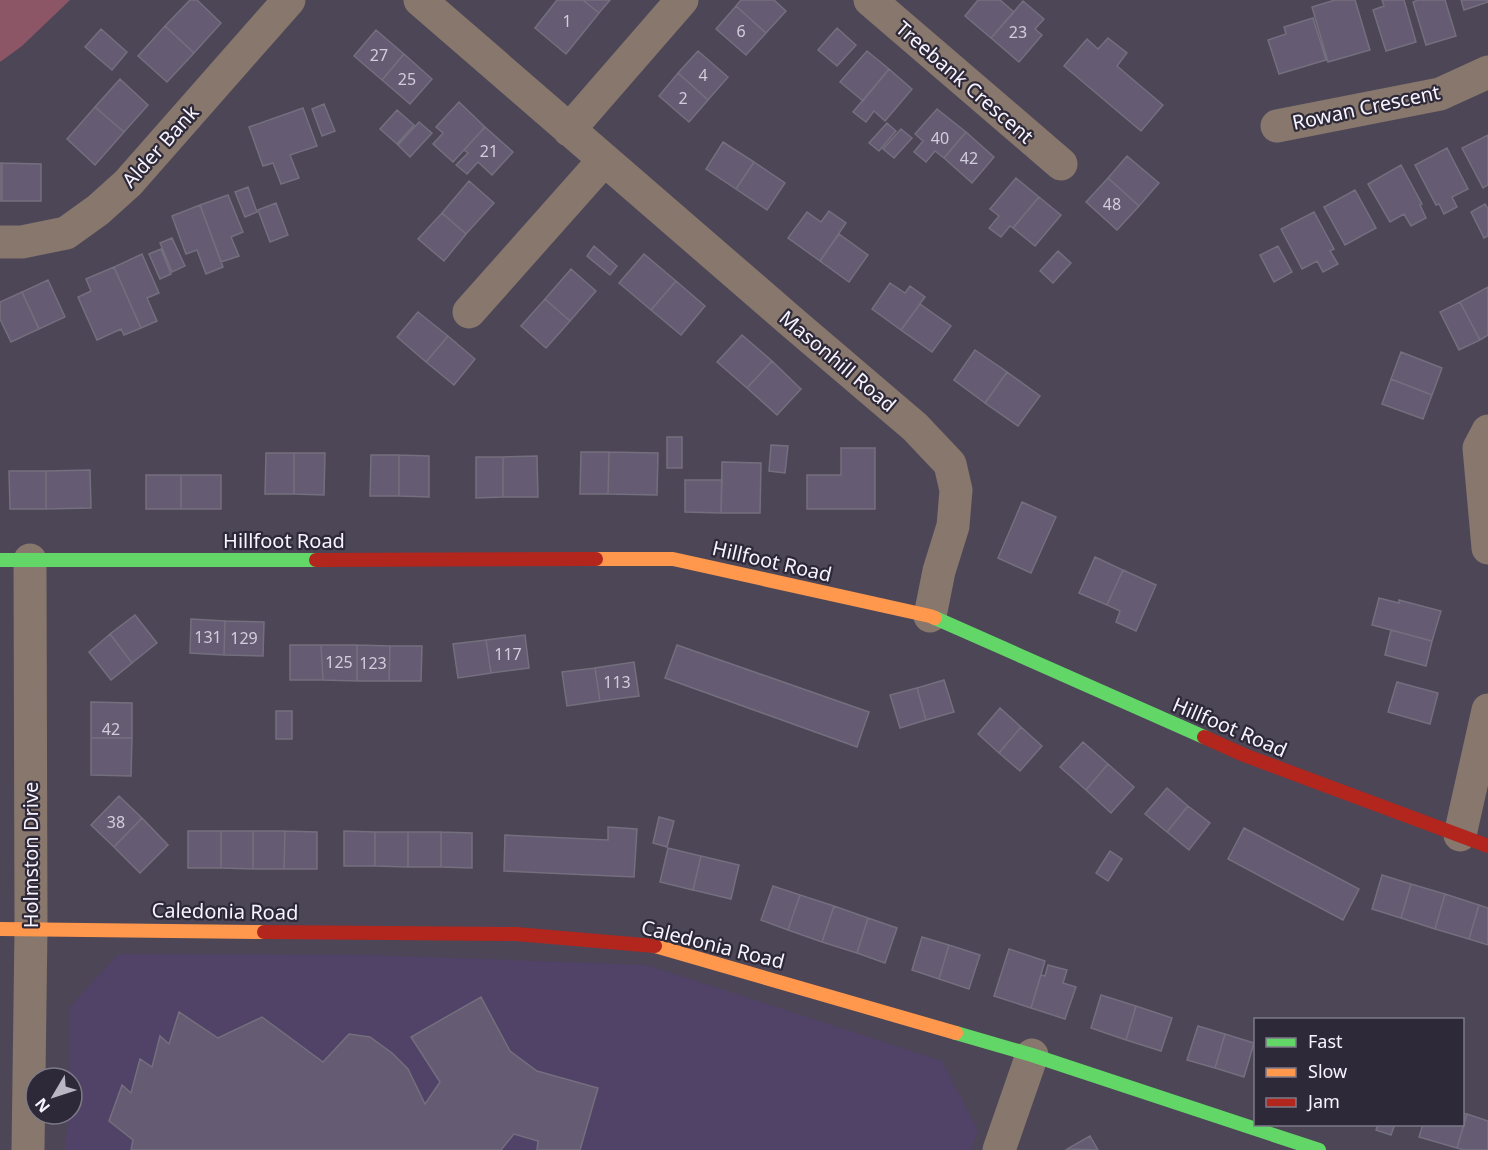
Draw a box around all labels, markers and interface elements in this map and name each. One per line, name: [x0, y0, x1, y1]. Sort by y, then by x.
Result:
house number: 1: [562, 10, 572, 32]
street label: Treebank Crescent: [890, 15, 1040, 149]
house number: 6: [736, 20, 746, 42]
house number: 23: [1009, 21, 1027, 43]
house number: 27: [370, 44, 388, 66]
house number: 4: [698, 64, 708, 86]
house number: 25: [398, 68, 416, 90]
street label: Rowan Crescent: [1290, 78, 1442, 136]
house number: 2: [678, 87, 688, 109]
street label: Alder Bank: [116, 99, 204, 193]
house number: 40: [931, 127, 949, 149]
house number: 21: [480, 140, 498, 162]
house number: 42: [960, 147, 978, 169]
house number: 48: [1103, 193, 1121, 215]
street label: Masonhill Road: [774, 304, 902, 418]
street label: Hillfoot Road: [223, 527, 345, 554]
street label: Hillfoot Road: [710, 534, 834, 588]
house number: 131: [194, 626, 222, 648]
house number: 129: [230, 627, 258, 649]
house number: 117: [494, 643, 522, 665]
house number: 125: [325, 651, 353, 673]
house number: 123: [359, 652, 387, 674]
house number: 113: [603, 671, 631, 693]
street label: Hillfoot Road: [1169, 691, 1291, 763]
house number: 42: [102, 718, 120, 740]
street label: Holmston Drive: [17, 782, 44, 928]
house number: 38: [107, 811, 125, 833]
street label: Caledonia Road: [151, 896, 299, 926]
street label: Caledonia Road: [639, 913, 787, 975]
legend: [1254, 1018, 1464, 1126]
text: Fast: [1308, 1029, 1343, 1053]
text: Slow: [1308, 1059, 1347, 1083]
north arrow: [24, 1066, 84, 1126]
text: Jam: [1306, 1089, 1340, 1113]
text: N: [30, 1093, 55, 1117]

